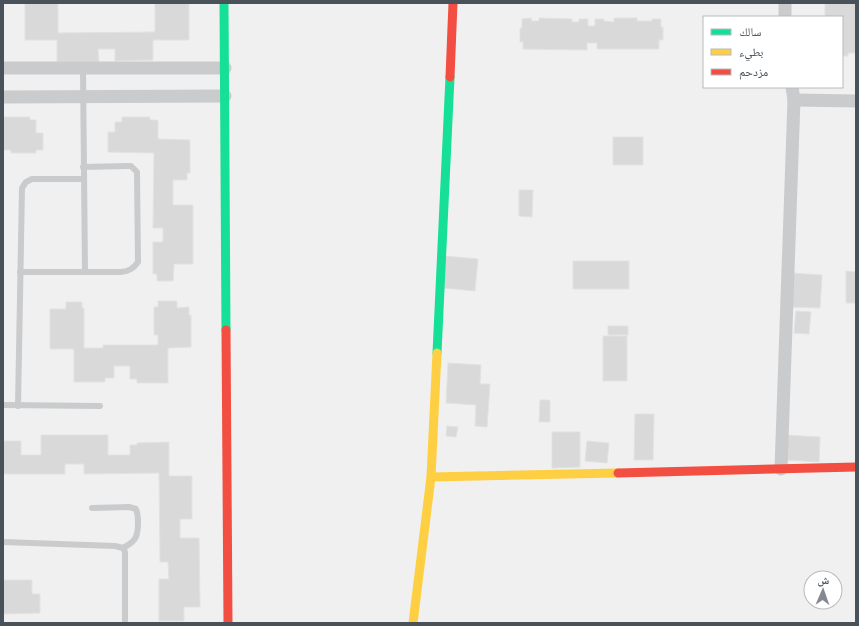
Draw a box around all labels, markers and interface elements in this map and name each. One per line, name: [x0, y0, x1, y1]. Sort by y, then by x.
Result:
legend: [703, 16, 843, 88]
text: سالك: [739, 24, 761, 39]
text: بطيء: [739, 44, 763, 62]
text: مزدحم: [739, 64, 768, 80]
north arrow: [803, 570, 843, 610]
text: ش: [817, 573, 830, 588]

